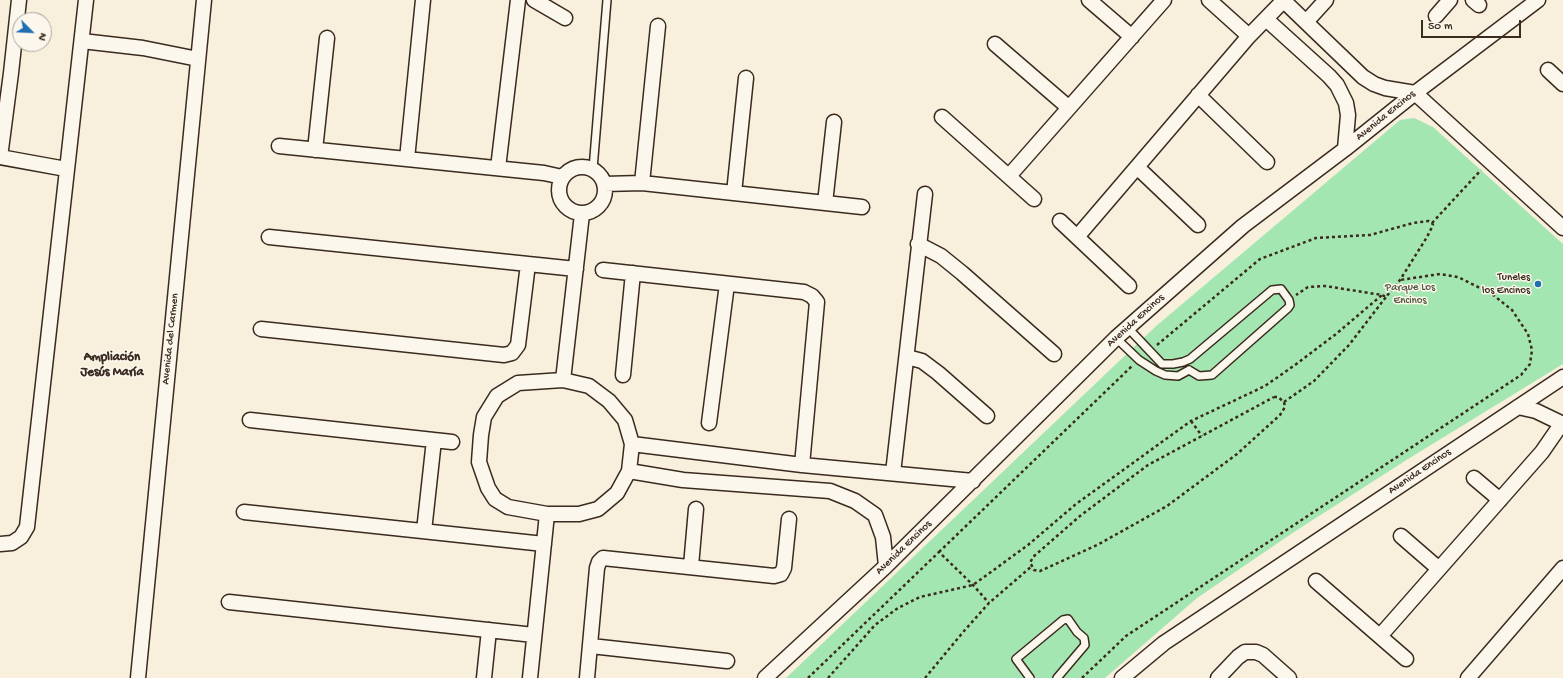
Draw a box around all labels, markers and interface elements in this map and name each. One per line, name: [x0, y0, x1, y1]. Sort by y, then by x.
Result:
north arrow: [12, 12, 52, 52]
scale bar: [1423, 12, 1523, 38]
text: 50 m: [1428, 20, 1453, 34]
text: N: [35, 31, 49, 42]
street label: Avenida Encinos: [1353, 88, 1419, 144]
place label: Tuneles los Encinos: [1482, 271, 1530, 297]
marker: Tuneles los Encinos: [1533, 279, 1543, 289]
park label: Parque Los Encinos: [1385, 281, 1435, 307]
street label: Avenida Encinos: [1104, 292, 1168, 350]
street label: Avenida del Carmen: [160, 293, 182, 385]
district label: Ampliación Jesús María: [80, 350, 144, 381]
street label: Avenida Encinos: [1386, 446, 1454, 498]
street label: Avenida Encinos: [873, 518, 935, 578]

